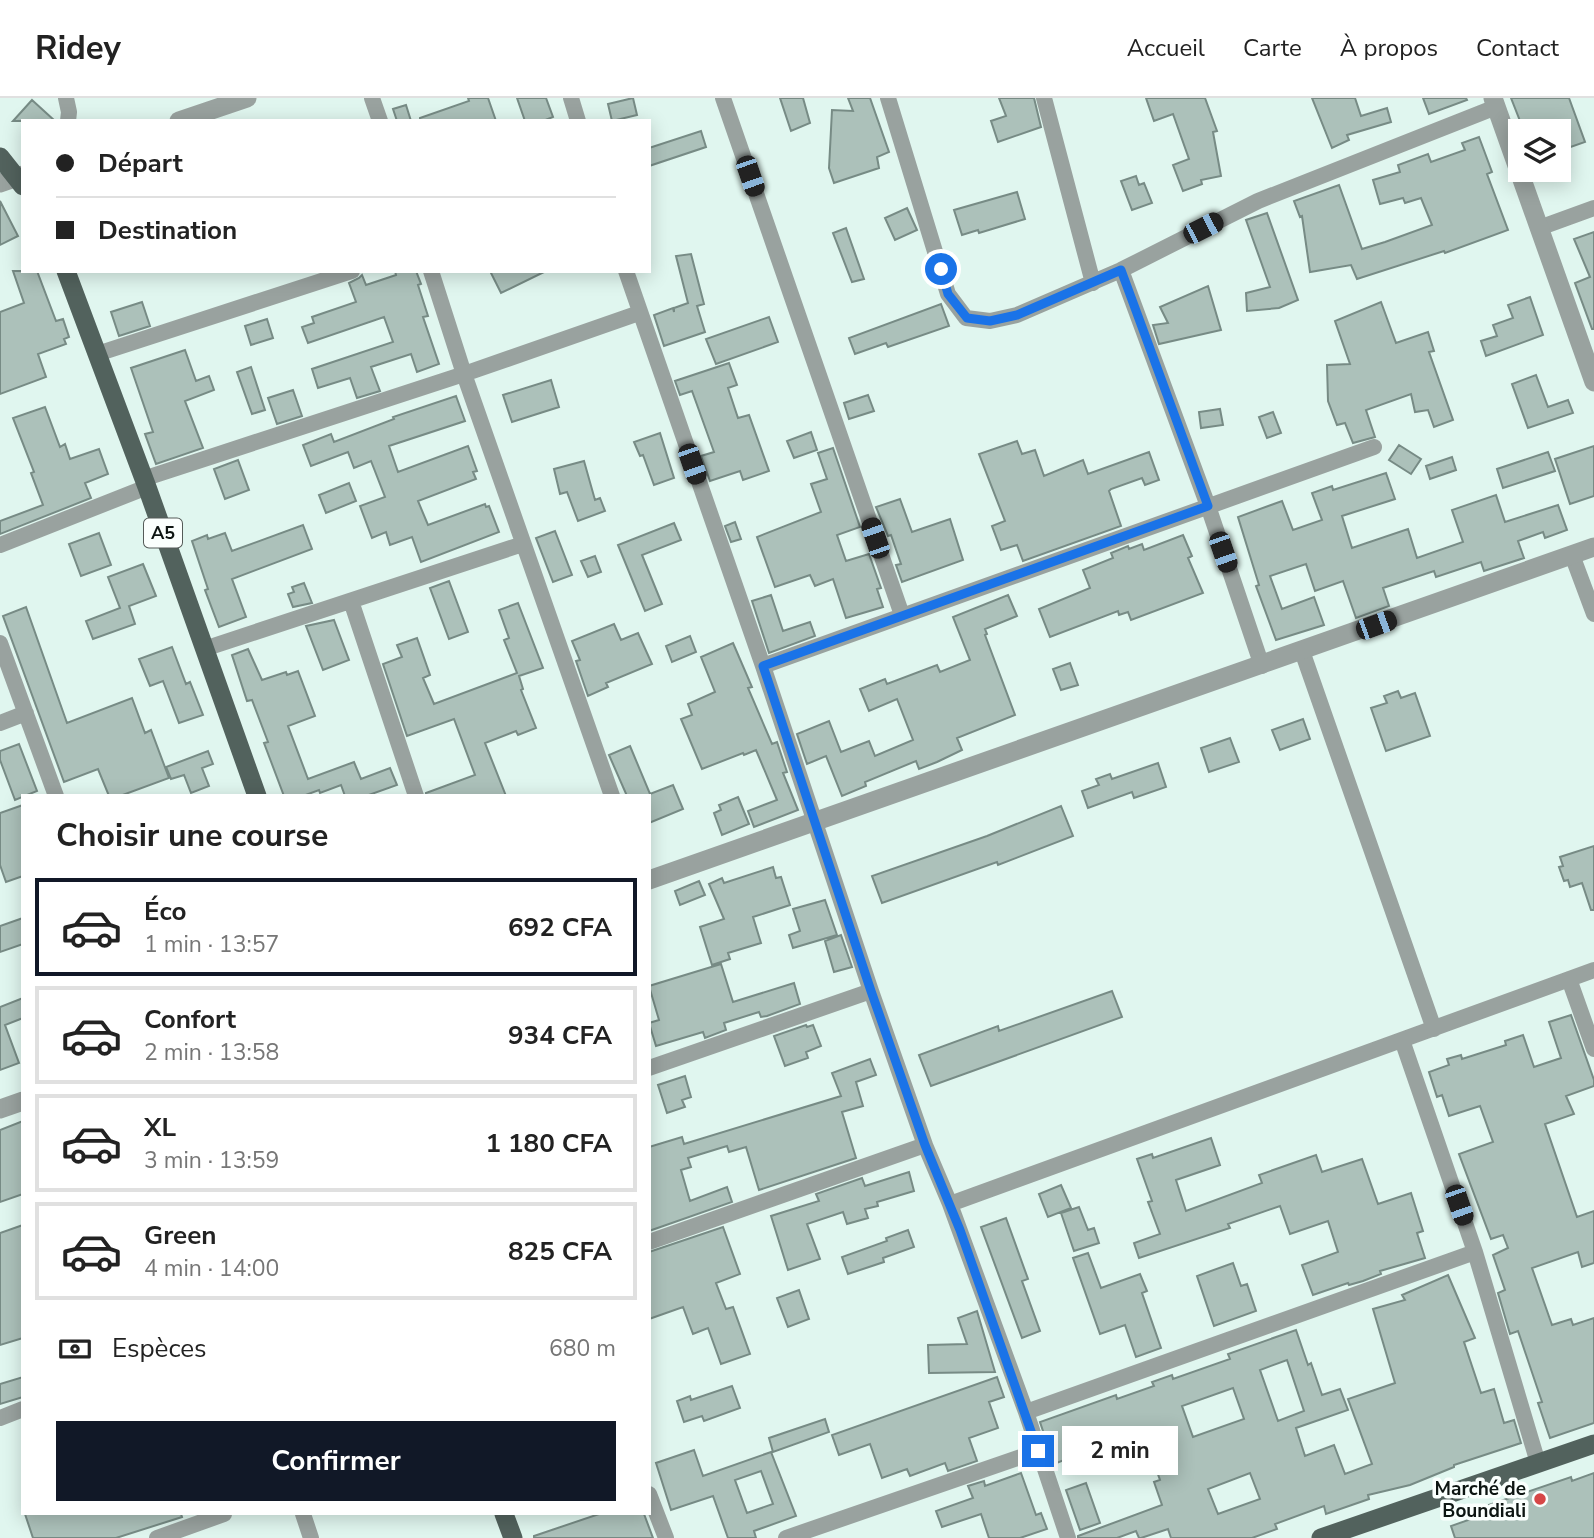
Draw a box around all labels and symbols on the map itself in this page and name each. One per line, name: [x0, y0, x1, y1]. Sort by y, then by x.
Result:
car: [734, 153, 767, 199]
car: [1180, 209, 1227, 247]
route start: [925, 253, 957, 285]
car: [676, 441, 709, 487]
car: [859, 515, 892, 561]
road number: A5: [144, 519, 182, 548]
car: [1207, 529, 1240, 575]
car: [1353, 608, 1400, 642]
car: [1443, 1182, 1476, 1228]
callout: 2 min: [1062, 1426, 1178, 1476]
route end: [1022, 1435, 1054, 1467]
place label: Marché de Boundiali: [1435, 1476, 1526, 1524]
marker: Marché de Boundiali: [1532, 1491, 1548, 1507]

